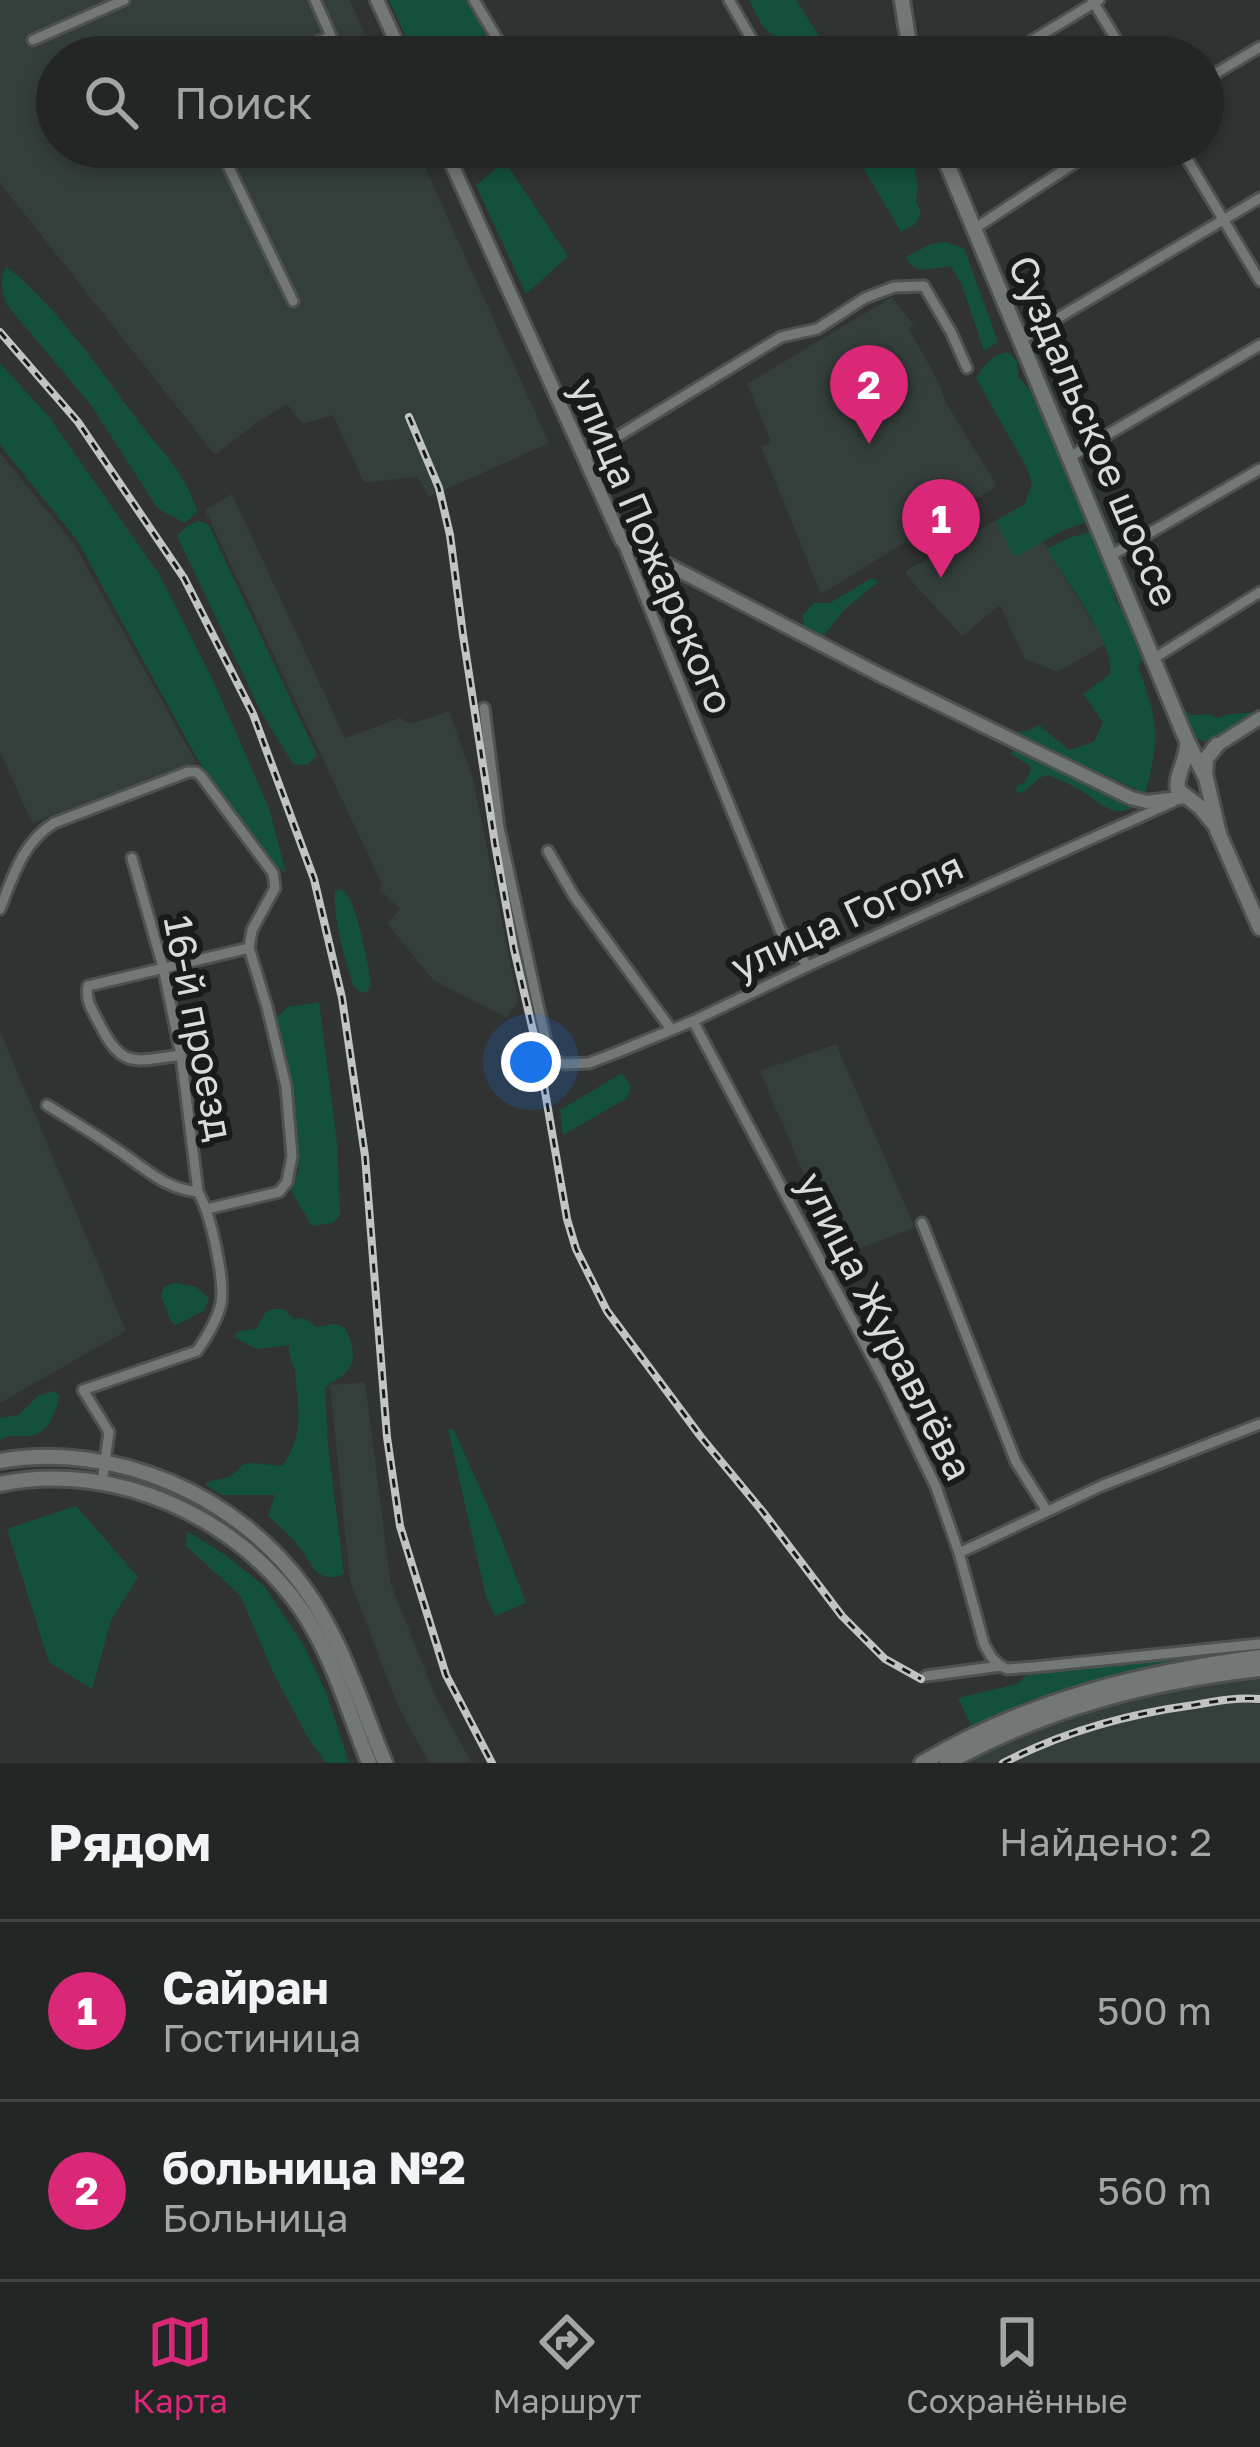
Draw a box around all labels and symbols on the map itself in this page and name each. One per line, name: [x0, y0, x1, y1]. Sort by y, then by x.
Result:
street label: Суздальское шоссе: [999, 248, 1190, 613]
pin: 2: [830, 345, 908, 444]
street label: улица Пожарского: [560, 371, 744, 721]
pin: 1: [902, 479, 980, 578]
street label: улица Гоголя: [723, 841, 970, 990]
street label: 16-й проезд: [155, 911, 244, 1144]
your location: [501, 1032, 561, 1092]
street label: улица Журавлёва: [787, 1164, 983, 1488]

